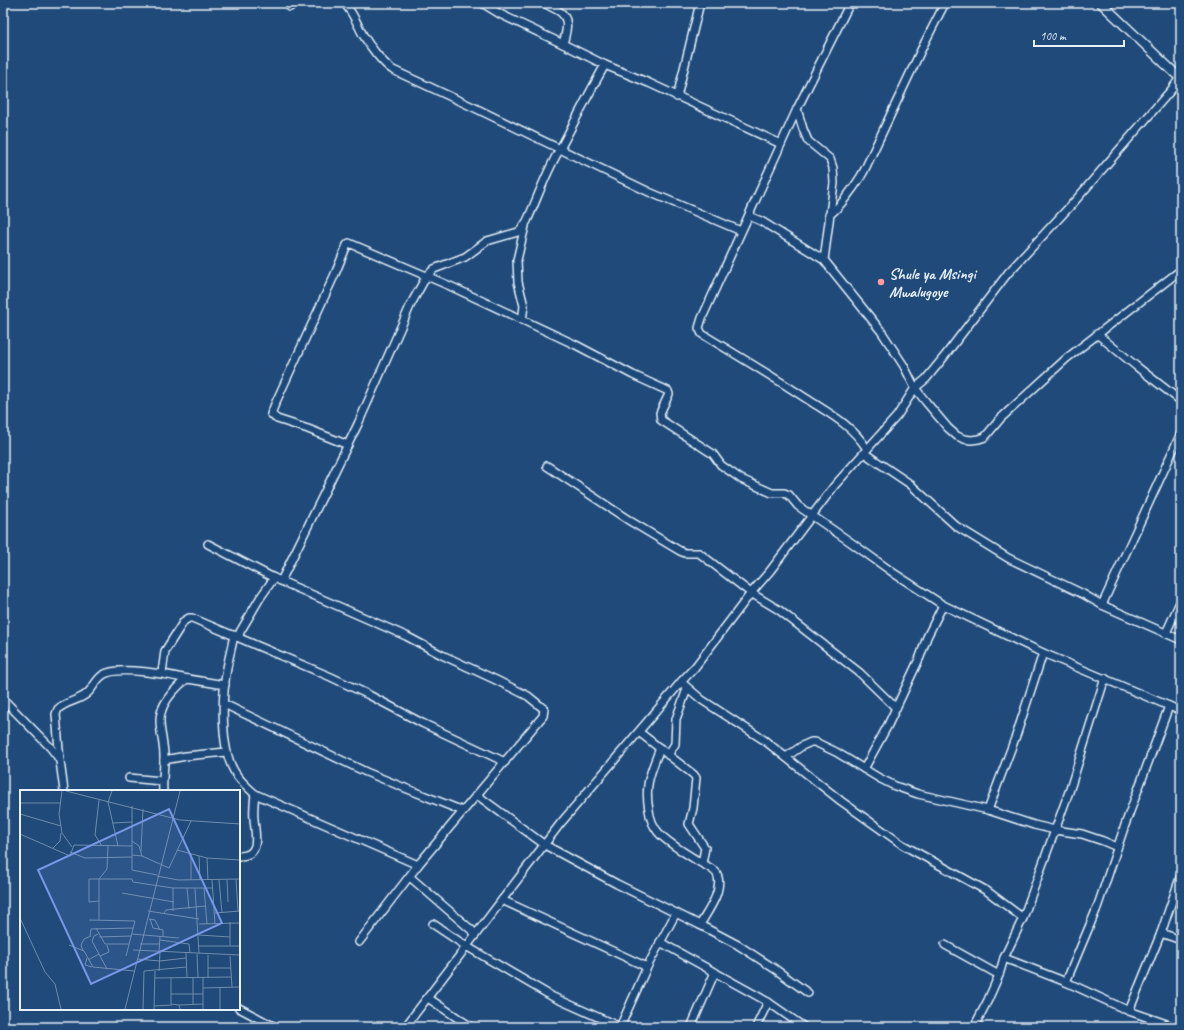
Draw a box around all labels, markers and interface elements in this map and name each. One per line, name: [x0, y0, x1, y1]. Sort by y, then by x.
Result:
scale bar: [1034, 22, 1124, 48]
text: 100 m: [1040, 28, 1067, 44]
place label: Shule ya Msingi Mwalugoye: [889, 264, 977, 302]
marker: Shule ya Msingi Mwalugoye: [876, 277, 886, 287]
inset map: [20, 790, 240, 1010]

